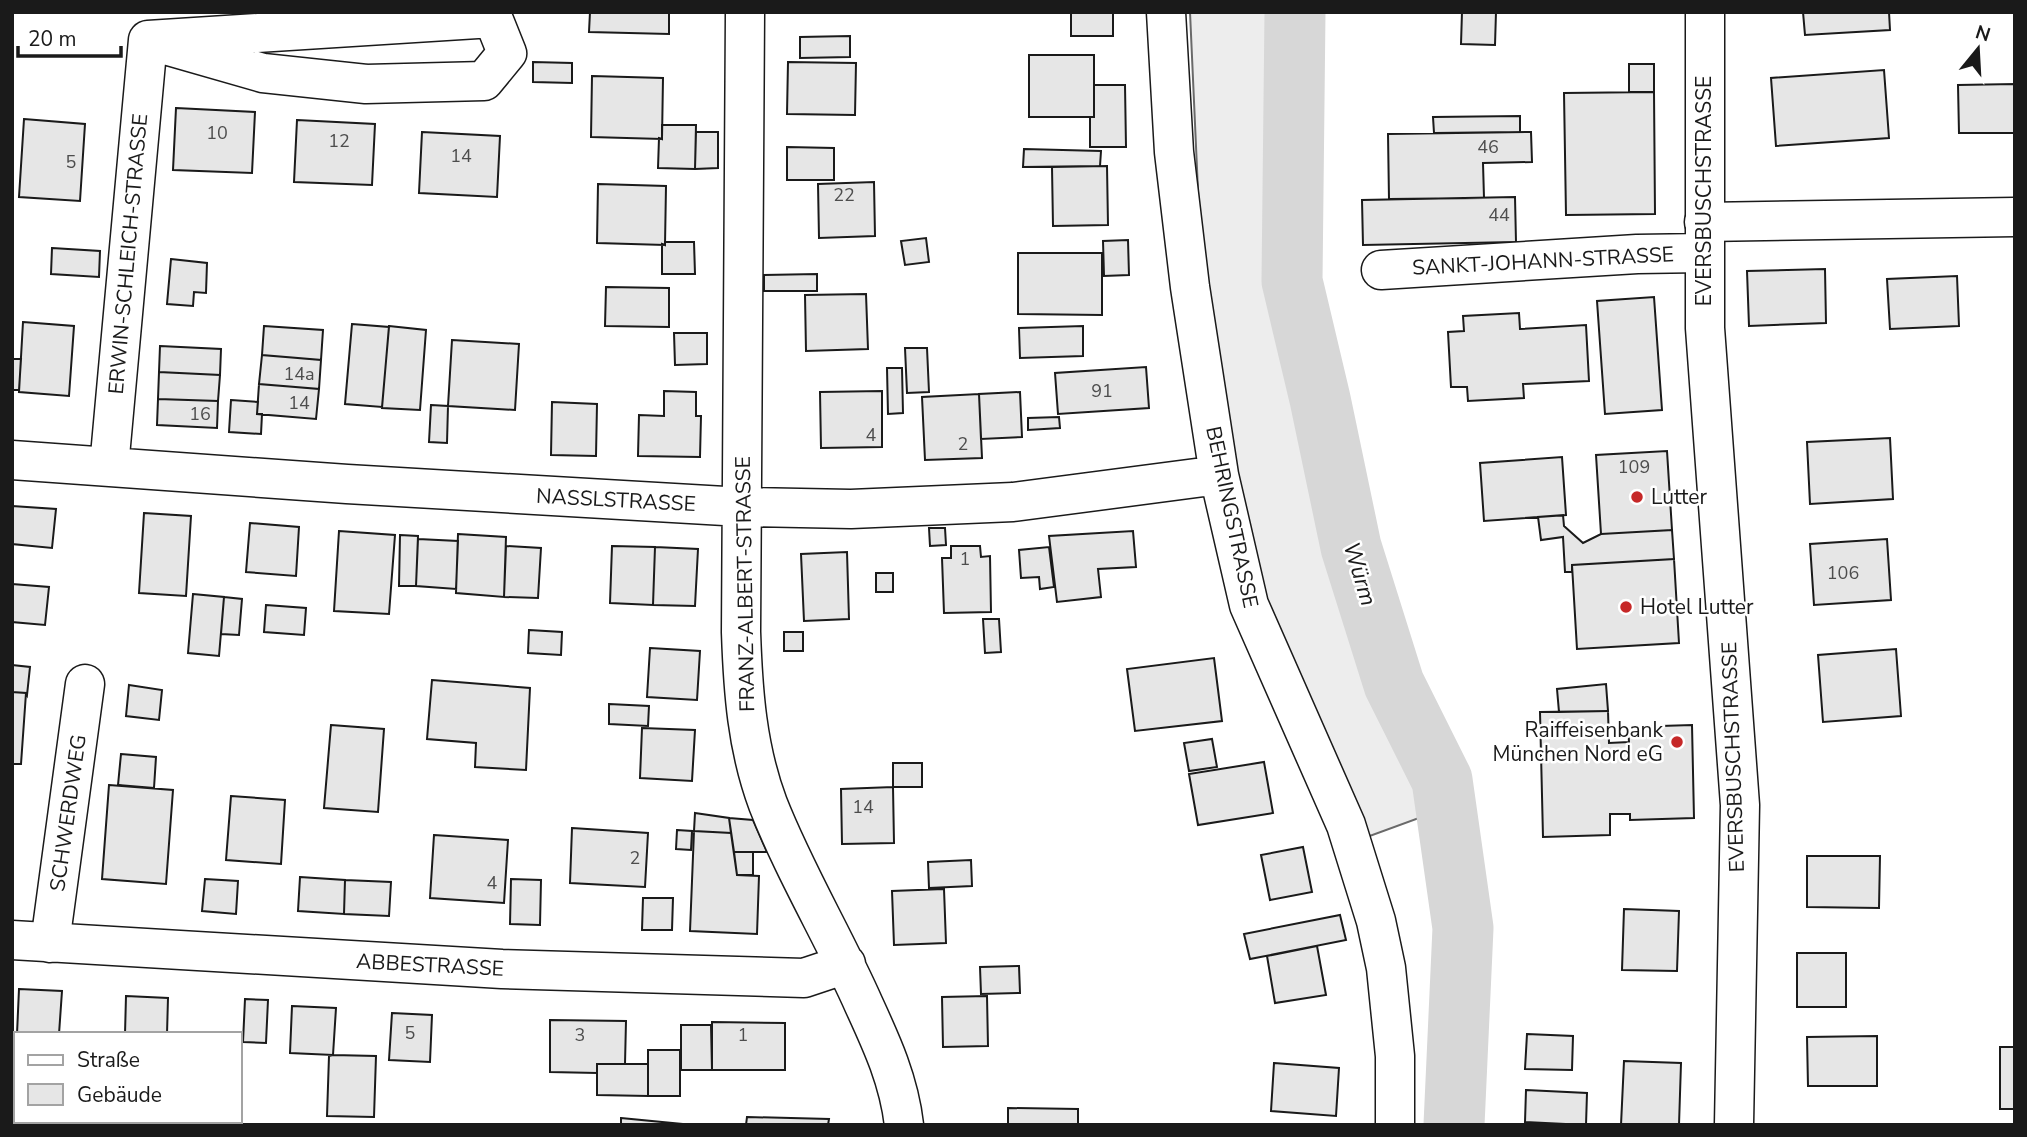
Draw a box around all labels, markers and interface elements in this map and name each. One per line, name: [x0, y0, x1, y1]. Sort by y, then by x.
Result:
scale bar: [18, 14, 121, 58]
north arrow: [1943, 14, 2013, 84]
text: N: [1972, 19, 1994, 48]
text: 20 m: [28, 25, 77, 53]
street label: EVERSBUSCHSTRASSE: [1690, 76, 1718, 306]
street label: ERWIN-SCHLEICH-STRASSE: [102, 113, 154, 395]
house number: 10: [206, 121, 228, 145]
house number: 12: [328, 129, 350, 153]
house number: 46: [1477, 135, 1499, 159]
house number: 14: [450, 144, 472, 168]
house number: 5: [66, 150, 76, 174]
house number: 22: [833, 183, 855, 207]
house number: 44: [1488, 203, 1510, 227]
street label: SANKT-JOHANN-STRASSE: [1411, 240, 1675, 282]
house number: 14a: [283, 362, 315, 386]
house number: 91: [1091, 379, 1113, 403]
house number: 14: [288, 391, 310, 415]
house number: 16: [189, 402, 211, 426]
house number: 4: [866, 423, 877, 447]
street label: BEHRINGSTRASSE: [1199, 424, 1265, 610]
house number: 2: [958, 432, 968, 456]
house number: 109: [1618, 455, 1650, 479]
street label: FRANZ-ALBERT-STRASSE: [729, 456, 761, 712]
street label: NASSLSTRASSE: [535, 482, 697, 518]
place label: Lutter: [1651, 483, 1707, 511]
marker: Lutter: [1629, 489, 1645, 505]
water label: Würm: [1336, 538, 1384, 610]
house number: 1: [960, 547, 970, 571]
house number: 106: [1827, 561, 1859, 585]
place label: Hotel Lutter: [1640, 593, 1754, 621]
marker: Hotel Lutter: [1618, 599, 1634, 615]
street label: EVERSBUSCHSTRASSE: [1715, 641, 1751, 873]
place label: Raiffeisenbank München Nord eG: [1493, 716, 1663, 768]
street label: SCHWERDWEG: [43, 733, 93, 893]
marker: Raiffeisenbank München Nord eG: [1669, 734, 1685, 750]
house number: 14: [852, 795, 874, 819]
house number: 2: [630, 846, 640, 870]
house number: 4: [487, 871, 498, 895]
street label: ABBESTRASSE: [355, 947, 505, 983]
house number: 5: [405, 1021, 415, 1045]
house number: 3: [575, 1023, 585, 1047]
house number: 1: [738, 1023, 748, 1047]
legend: [14, 1032, 242, 1123]
text: Straße: [77, 1046, 140, 1074]
text: Gebäude: [77, 1081, 162, 1109]

